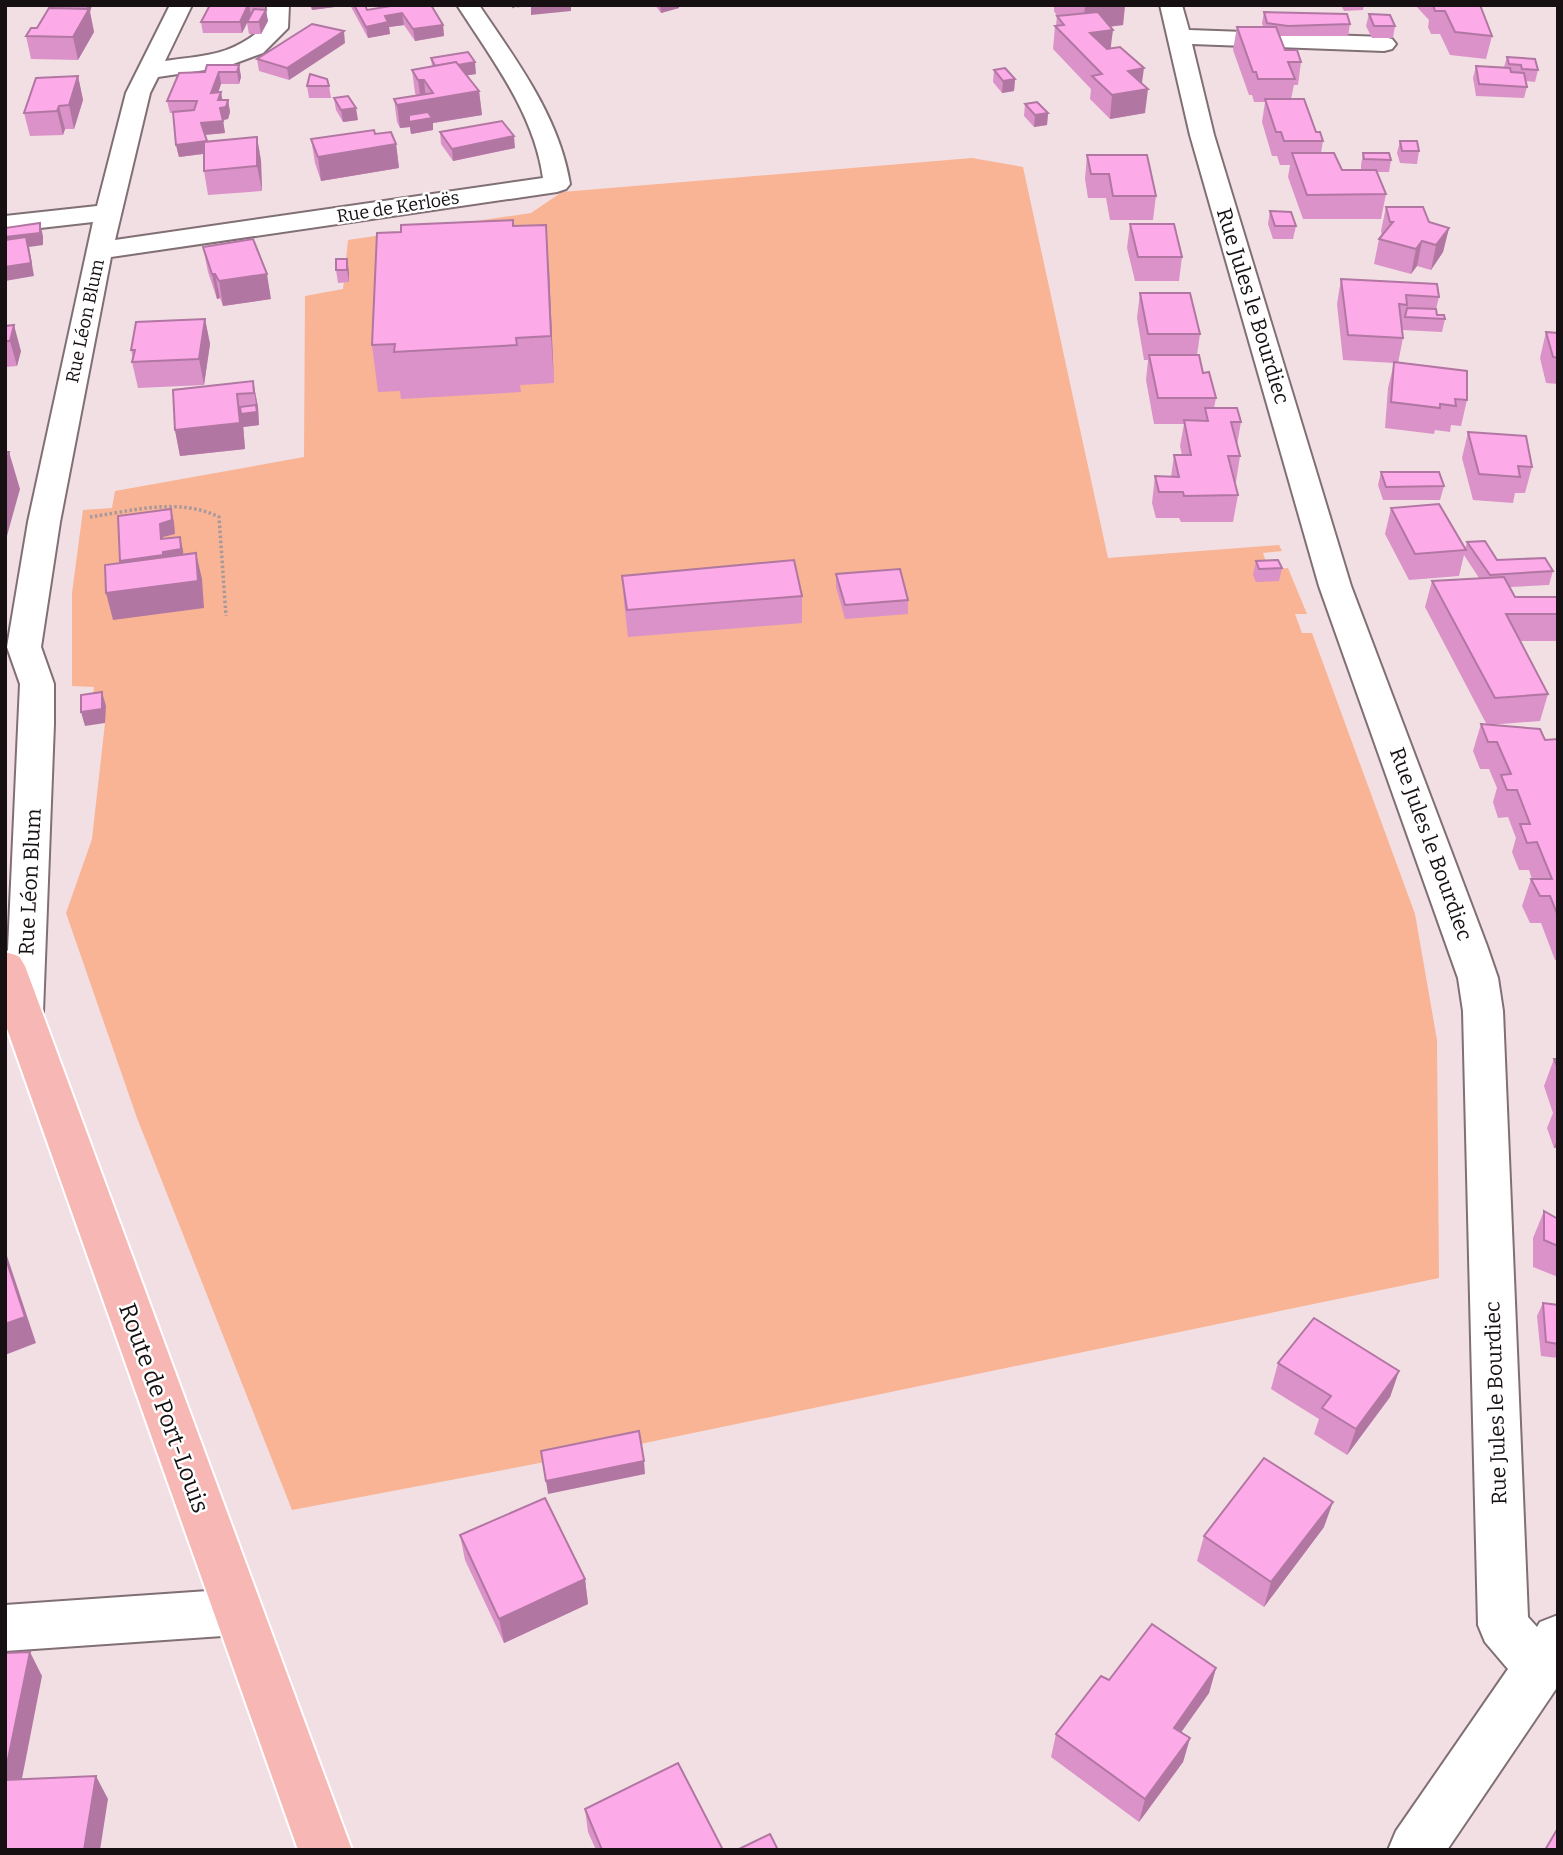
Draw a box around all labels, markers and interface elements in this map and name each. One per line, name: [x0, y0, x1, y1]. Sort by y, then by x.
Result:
street label: Rue de Kerloës: [335, 186, 461, 228]
street label: Rue Jules le Bourdiec: [1211, 205, 1295, 407]
street label: Rue Léon Blum: [61, 257, 109, 385]
street label: Rue Jules le Bourdiec: [1384, 744, 1478, 944]
street label: Rue Léon Blum: [13, 808, 47, 956]
street label: Route de Port-Louis: [113, 1300, 215, 1516]
street label: Rue Jules le Bourdiec: [1479, 1301, 1513, 1505]

